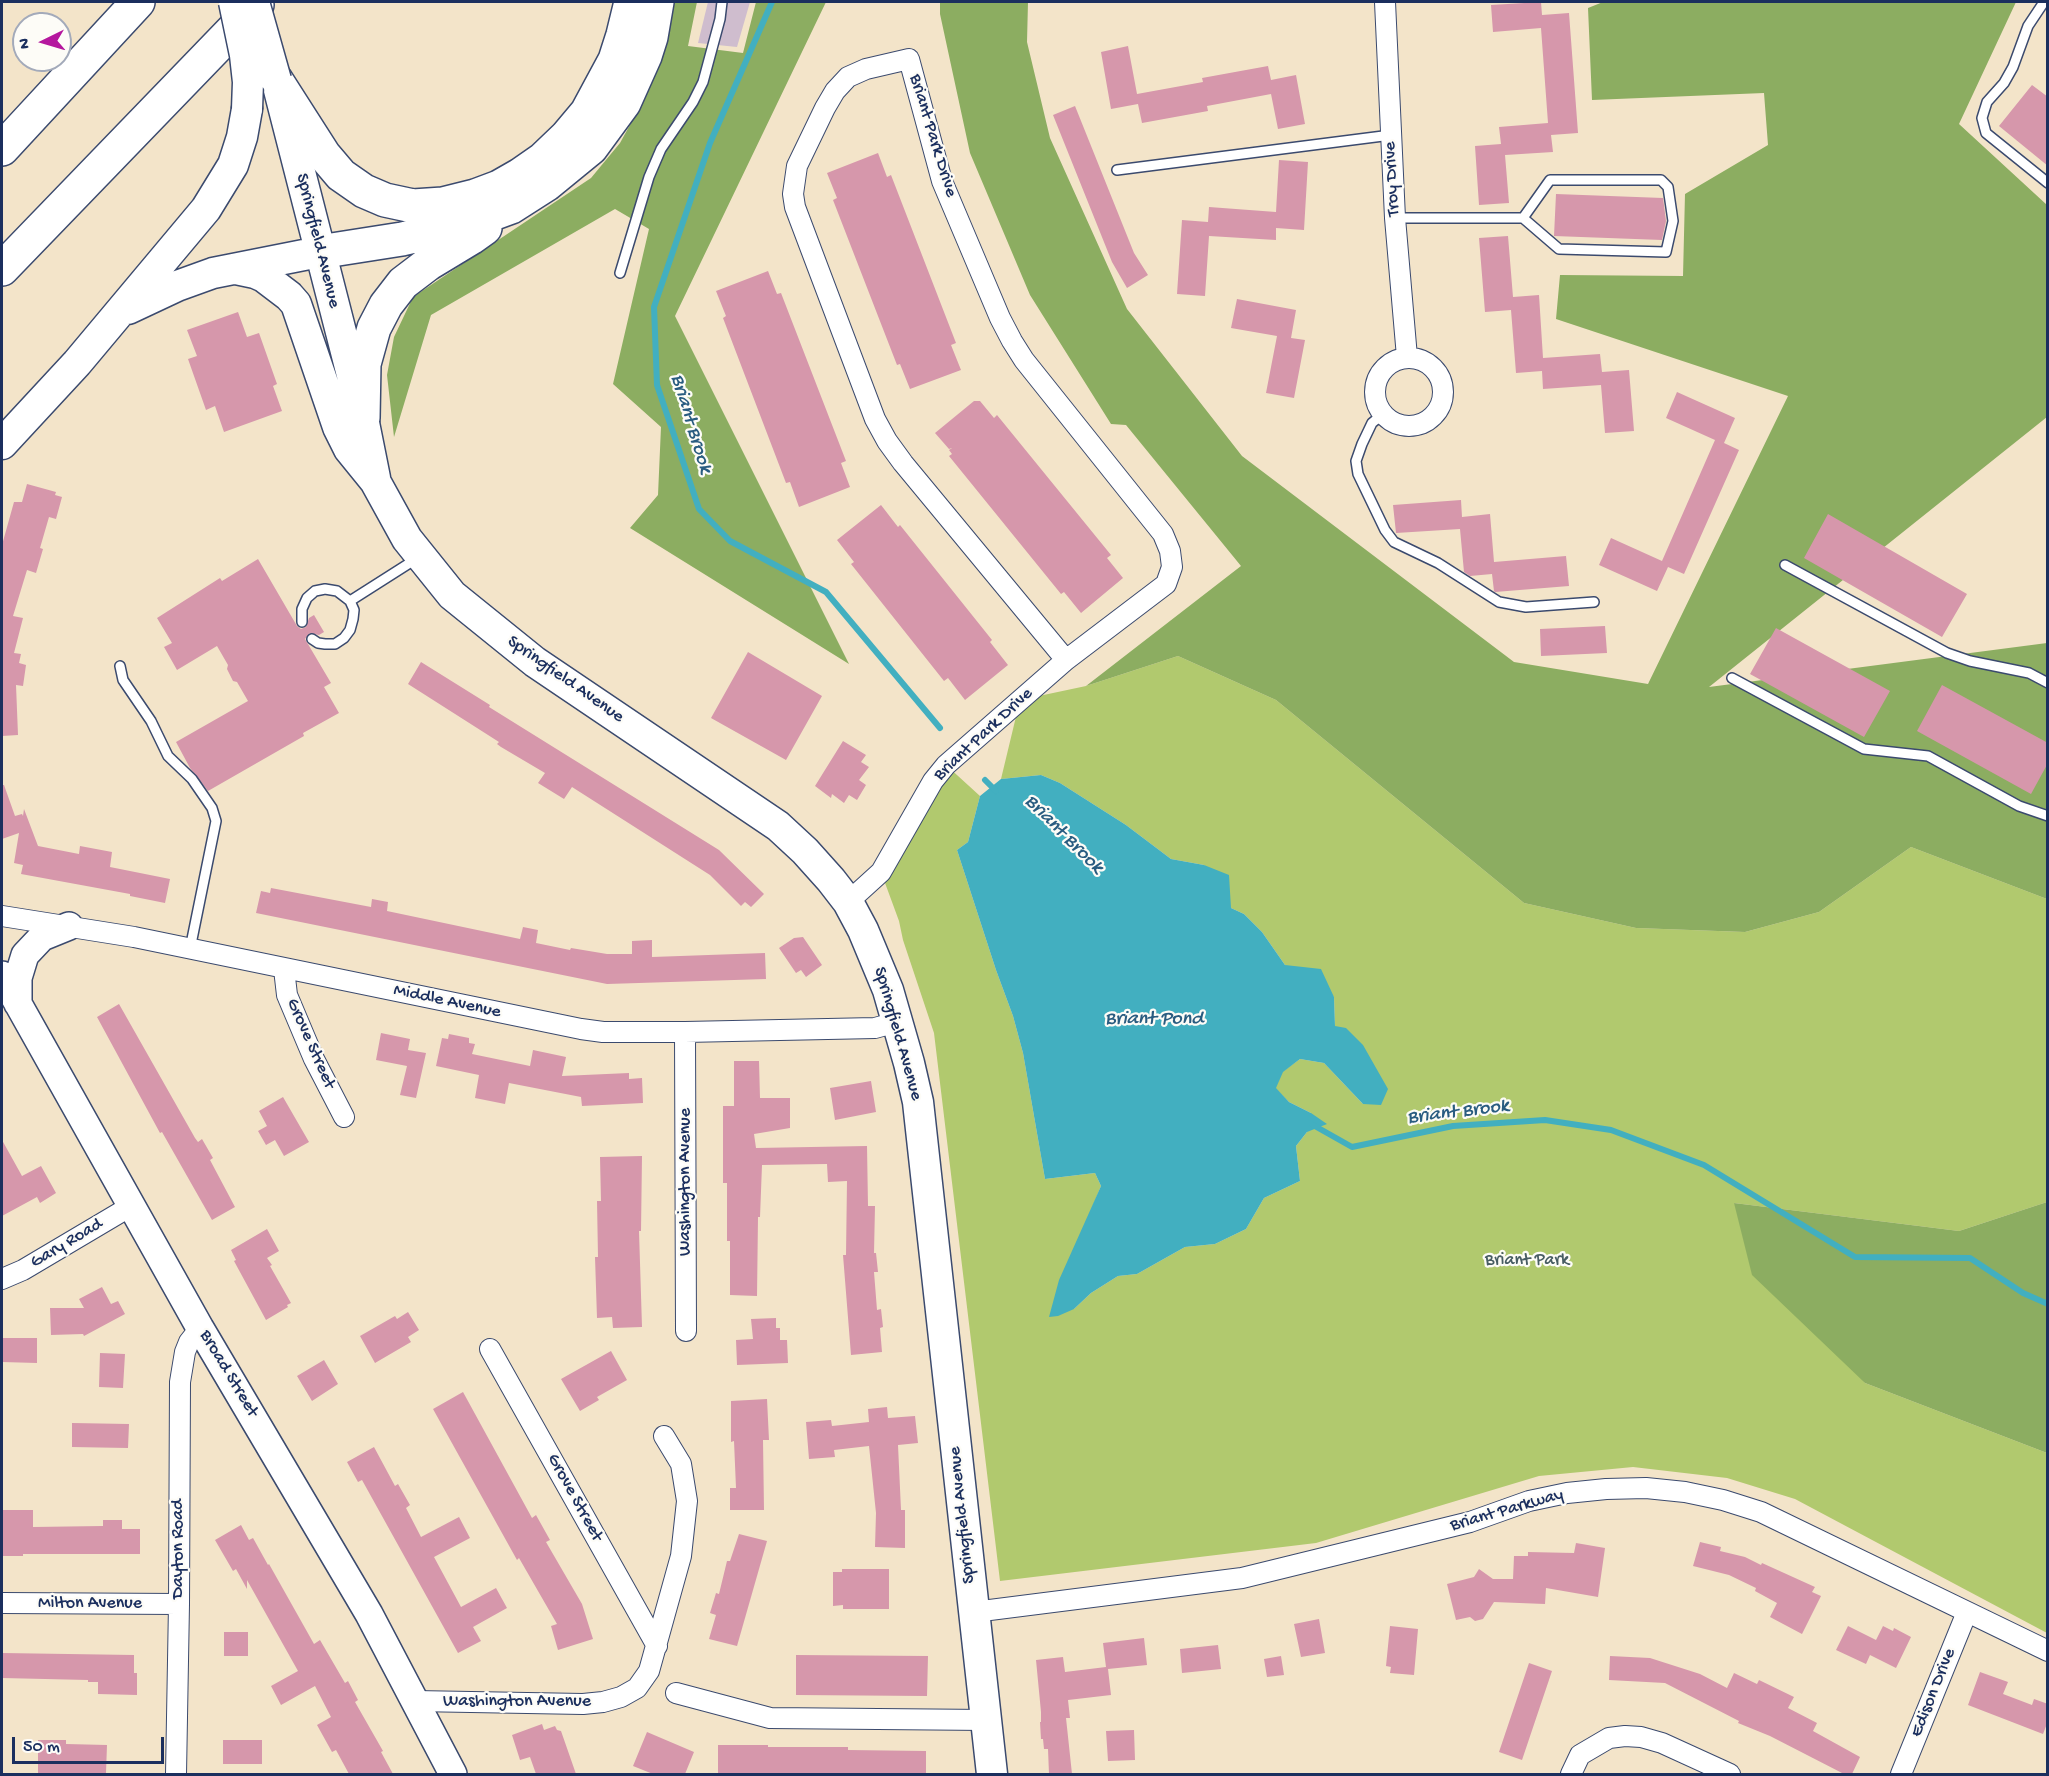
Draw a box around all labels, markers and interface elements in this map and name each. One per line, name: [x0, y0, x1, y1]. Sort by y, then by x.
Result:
north arrow: [12, 12, 72, 72]
text: N: [16, 37, 35, 49]
street label: Briant Park Drive: [903, 72, 961, 200]
street label: Troy Drive: [1380, 141, 1406, 217]
street label: Springfield Avenue: [290, 171, 344, 311]
water label: Briant Brook: [664, 372, 716, 476]
street label: Springfield Avenue: [502, 632, 628, 728]
street label: Briant Park Drive: [930, 684, 1038, 786]
water label: Briant Brook: [1018, 790, 1108, 880]
street label: Springfield Avenue: [868, 965, 926, 1103]
street label: Middle Avenue: [391, 980, 503, 1024]
street label: Grove Street: [280, 996, 340, 1092]
water label: Briant Pond: [1105, 1008, 1203, 1032]
water label: Briant Brook: [1406, 1095, 1510, 1131]
street label: Washington Avenue: [675, 1108, 697, 1256]
street label: Gary Road: [27, 1214, 107, 1274]
park label: Briant Park: [1485, 1250, 1569, 1272]
street label: Broad Street: [194, 1327, 262, 1421]
street label: Springfield Avenue: [945, 1445, 981, 1585]
street label: Grove Street: [541, 1451, 607, 1545]
street label: Briant Parkway: [1448, 1485, 1566, 1537]
street label: Dayton Road: [168, 1499, 190, 1599]
street label: Milton Avenue: [38, 1593, 142, 1615]
street label: Edison Drive: [1906, 1646, 1962, 1740]
street label: Washington Avenue: [443, 1691, 591, 1713]
scale bar: [15, 1725, 166, 1763]
text: 50 m: [23, 1737, 60, 1758]

